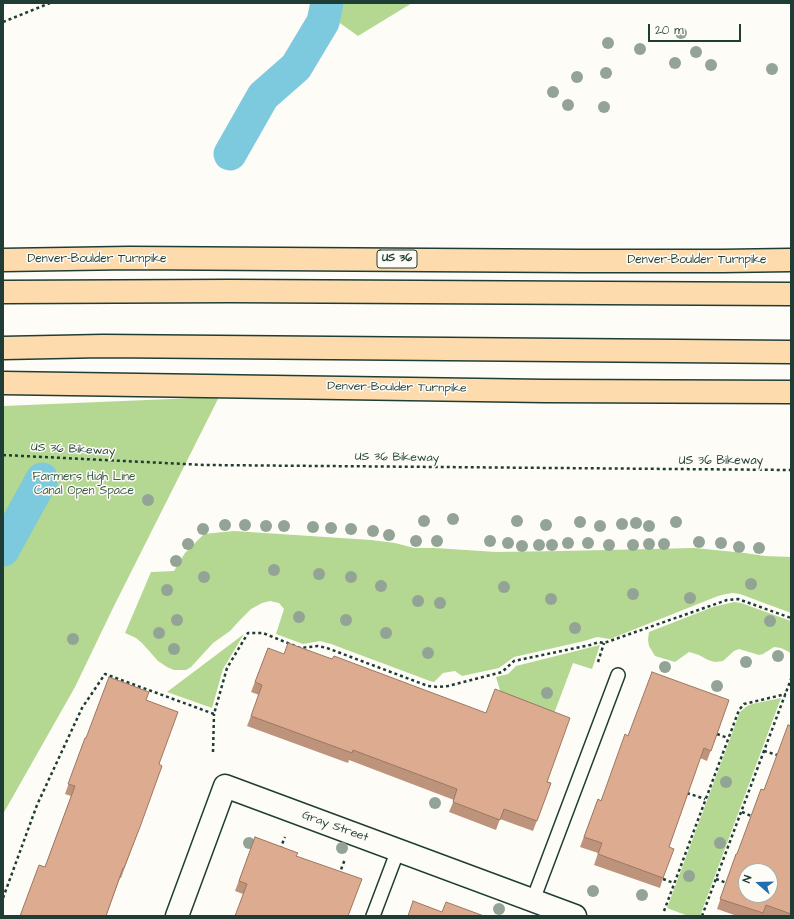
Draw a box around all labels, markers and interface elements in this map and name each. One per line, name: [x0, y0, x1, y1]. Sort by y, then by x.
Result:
scale bar: [650, 16, 743, 42]
text: 20 m: [655, 22, 684, 39]
road number: US 36: [377, 250, 417, 268]
street label: Denver–Boulder Turnpike: [27, 252, 167, 266]
street label: Denver–Boulder Turnpike: [627, 253, 767, 267]
street label: Denver–Boulder Turnpike: [327, 380, 467, 396]
street label: US 36 Bikeway: [31, 441, 115, 459]
street label: US 36 Bikeway: [355, 450, 439, 466]
street label: US 36 Bikeway: [679, 454, 763, 468]
park label: Farmers High Line Canal Open Space: [33, 470, 135, 498]
street label: Gray Street: [300, 808, 370, 846]
north arrow: [738, 863, 778, 903]
text: N: [739, 873, 755, 885]

